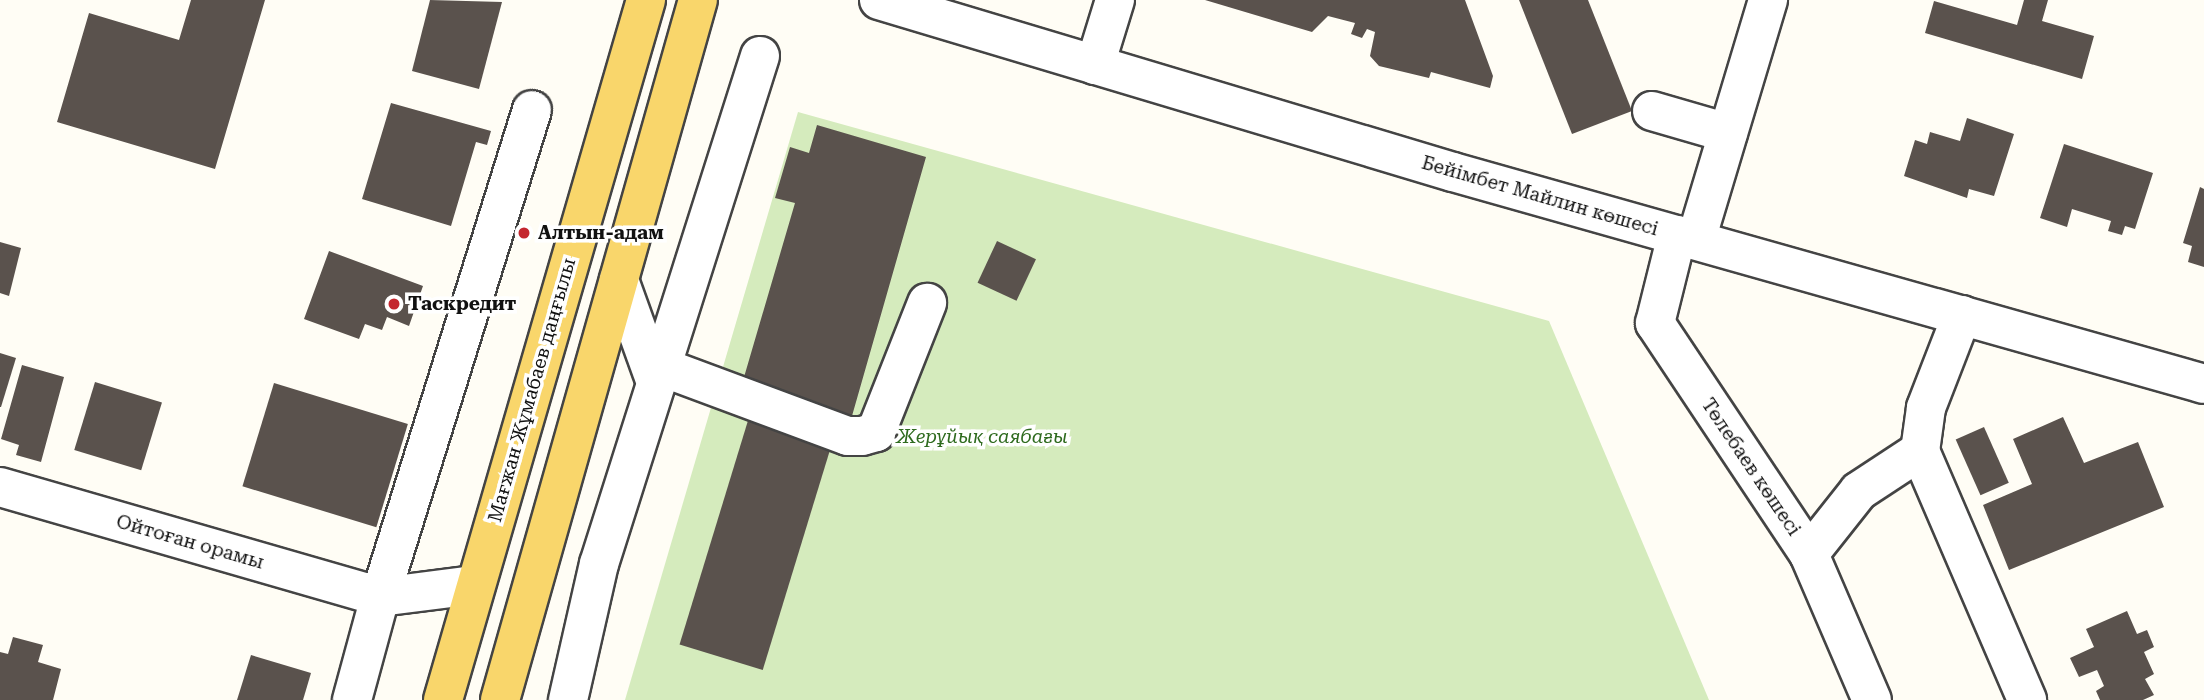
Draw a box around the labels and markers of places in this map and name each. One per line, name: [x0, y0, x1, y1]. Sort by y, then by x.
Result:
place label: Алтын-адам: [538, 222, 664, 244]
marker: Алтын-адам: [516, 225, 532, 241]
place label: Таскредит: [408, 293, 516, 315]
marker: Таскредит: [386, 296, 402, 312]

